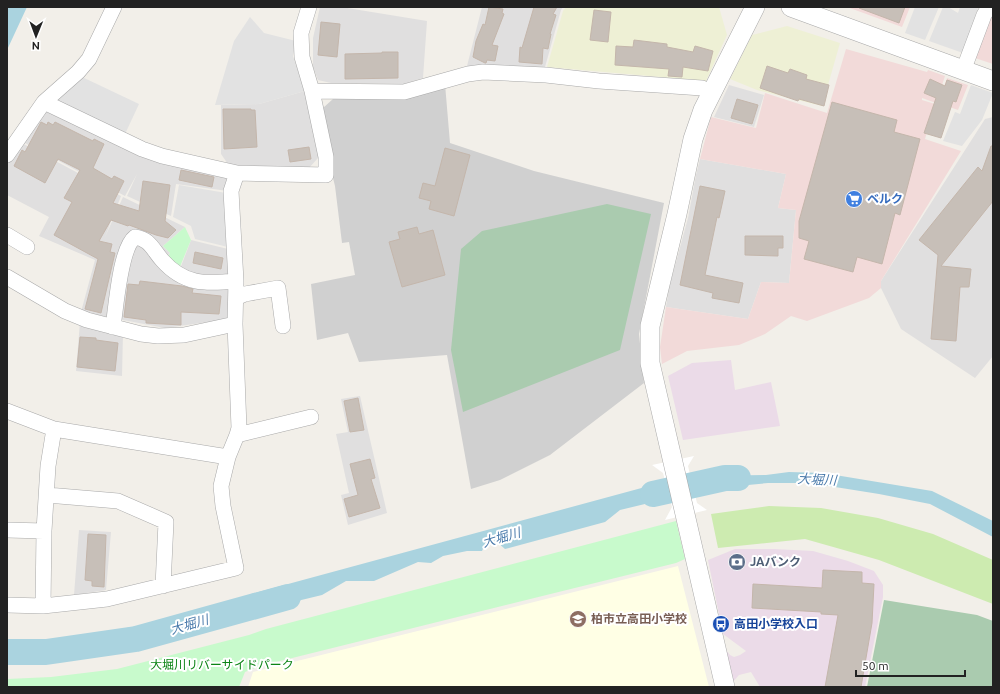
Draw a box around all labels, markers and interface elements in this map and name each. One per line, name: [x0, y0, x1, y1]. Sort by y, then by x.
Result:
north arrow: [16, 16, 56, 56]
text: N: [32, 40, 40, 52]
supermarket icon: ベルク: [844, 189, 864, 209]
place label: ベルク: [867, 192, 903, 205]
water label: 大堀川: [797, 471, 839, 487]
water label: 大堀川: [480, 524, 524, 549]
bank icon: JAバンク: [727, 552, 747, 572]
place label: JAバンク: [750, 555, 801, 568]
school or university icon: 柏市立高田小学校: [568, 609, 588, 629]
water label: 大堀川: [168, 611, 212, 636]
place label: 柏市立高田小学校: [591, 612, 687, 625]
bus stop icon: 高田小学校入口: [711, 614, 731, 634]
place label: 高田小学校入口: [734, 617, 818, 630]
scale bar: [856, 652, 965, 678]
park label: 大堀川リバーサイドパーク: [150, 658, 294, 671]
text: 50 m: [862, 659, 889, 672]

